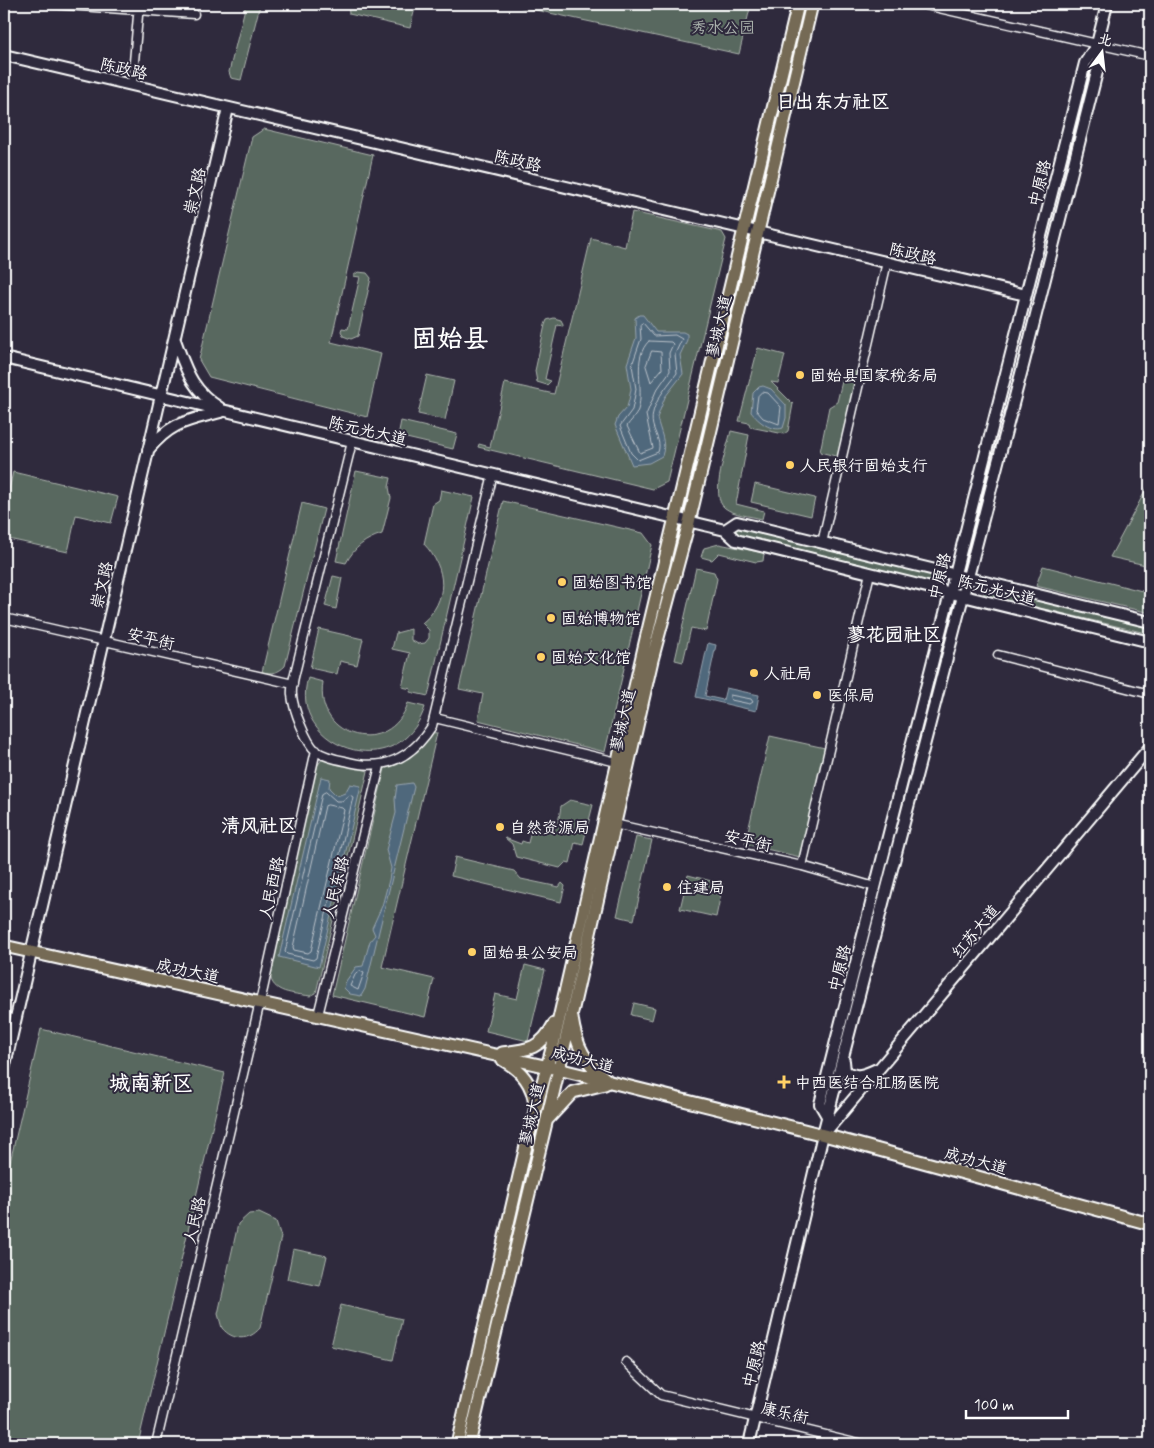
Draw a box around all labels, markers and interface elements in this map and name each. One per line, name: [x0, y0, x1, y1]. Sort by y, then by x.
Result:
park label: 秀水公园: [691, 18, 755, 39]
north arrow: [1076, 28, 1126, 78]
text: 北: [1096, 30, 1114, 51]
street label: 陈政路: [98, 54, 149, 85]
district label: 日出东方社区: [776, 90, 890, 115]
street label: 陈政路: [492, 146, 543, 177]
street label: 中原路: [1024, 158, 1056, 209]
street label: 崇文路: [180, 166, 211, 217]
street label: 陈政路: [887, 239, 938, 270]
street label: 蓼城大道: [702, 293, 737, 360]
district label: 固始县: [411, 323, 489, 357]
place label: 固始县国家税务局: [810, 366, 938, 387]
marker: 固始县国家税务局: [794, 369, 806, 381]
street label: 陈元光大道: [326, 412, 409, 451]
place label: 人民银行固始支行: [800, 456, 928, 477]
marker: 人民银行固始支行: [784, 459, 796, 471]
street label: 中原路: [924, 551, 956, 602]
street label: 崇文路: [87, 560, 118, 611]
street label: 陈元光大道: [955, 571, 1038, 610]
place label: 固始图书馆: [572, 573, 652, 594]
marker: 固始图书馆: [556, 576, 568, 588]
place label: 固始博物馆: [561, 609, 641, 630]
marker: 固始博物馆: [545, 612, 557, 624]
district label: 蓼花园社区: [846, 623, 942, 648]
street label: 安平街: [125, 624, 176, 655]
place label: 固始文化馆: [551, 648, 631, 669]
marker: 固始文化馆: [535, 651, 547, 663]
place label: 人社局: [764, 664, 812, 685]
marker: 人社局: [748, 667, 760, 679]
place label: 医保局: [827, 686, 875, 707]
street label: 蓼城大道: [606, 687, 641, 754]
marker: 医保局: [811, 689, 823, 701]
district label: 清风社区: [221, 814, 297, 839]
place label: 自然资源局: [510, 818, 590, 839]
marker: 自然资源局: [494, 821, 506, 833]
street label: 安平街: [722, 826, 773, 857]
street label: 人民东路: [319, 854, 354, 921]
street label: 人民西路: [256, 855, 289, 922]
place label: 住建局: [677, 878, 725, 899]
marker: 住建局: [661, 881, 673, 893]
street label: 红苏大道: [948, 901, 1005, 963]
place label: 固始县公安局: [482, 943, 578, 964]
street label: 中原路: [824, 943, 856, 994]
marker: 固始县公安局: [466, 946, 478, 958]
street label: 成功大道: [154, 955, 221, 988]
street label: 成功大道: [549, 1043, 616, 1078]
district label: 城南新区: [109, 1070, 193, 1098]
place label: 中西医结合肛肠医院: [795, 1073, 939, 1094]
marker: 中西医结合肛肠医院: [777, 1075, 791, 1089]
street label: 蓼城大道: [515, 1081, 550, 1148]
street label: 成功大道: [942, 1143, 1009, 1180]
street label: 人民路: [180, 1195, 211, 1246]
street label: 中原路: [738, 1339, 770, 1390]
scale bar: [966, 1388, 1069, 1420]
text: 100 m: [974, 1396, 1014, 1416]
street label: 康乐街: [759, 1398, 810, 1429]

